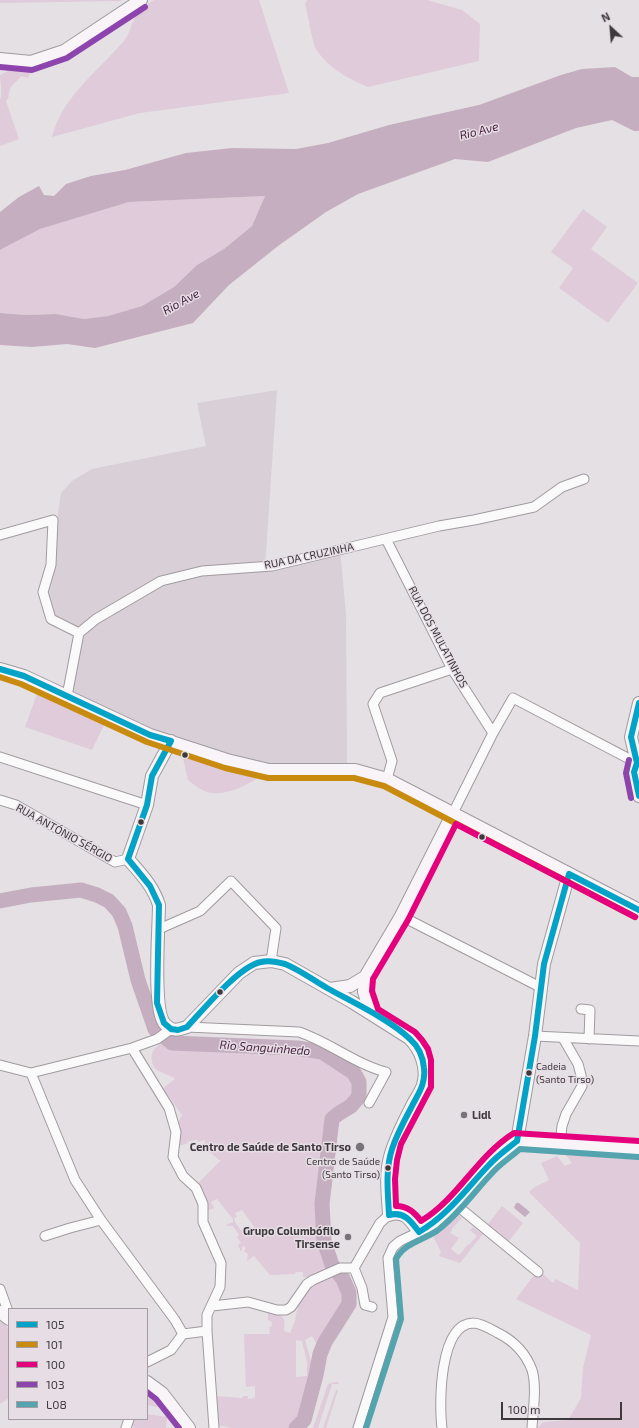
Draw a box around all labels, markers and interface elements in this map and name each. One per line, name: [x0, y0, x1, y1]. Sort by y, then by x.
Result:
north arrow: [591, 8, 631, 48]
text: N: [599, 9, 612, 24]
water label: Rio Ave: [458, 119, 500, 143]
water label: Rio Ave: [160, 286, 202, 318]
street label: RUA DA CRUZINHA: [263, 540, 355, 572]
street label: RUA DOS MULATINHOS: [406, 584, 470, 690]
unlabelled marker: [180, 750, 190, 760]
street label: RUA ANTÓNIO SÉRGIO: [13, 801, 115, 865]
unlabelled marker: [136, 817, 146, 827]
unlabelled marker: [477, 832, 487, 842]
unlabelled marker: [215, 987, 225, 997]
water label: Rio Sanguinhedo: [219, 1038, 311, 1058]
place label: Cadeia (Santo Tirso): [536, 1061, 594, 1084]
marker: Cadeia (Santo Tirso): [524, 1068, 534, 1078]
place label: Lidl: [472, 1108, 491, 1122]
marker: Lidl: [459, 1110, 469, 1120]
place label: Centro de Saúde de Santo Tirso: [190, 1140, 351, 1154]
marker: Centro de Saúde de Santo Tirso: [354, 1141, 366, 1153]
place label: Centro de Saúde (Santo Tirso): [306, 1156, 380, 1180]
marker: Centro de Saúde (Santo Tirso): [383, 1163, 393, 1173]
place label: Grupo Columbófilo Tirsense: [243, 1224, 340, 1250]
marker: Grupo Columbófilo Tirsense: [343, 1232, 353, 1242]
legend: [8, 1308, 148, 1420]
text: 105: [46, 1317, 64, 1331]
text: 101: [46, 1337, 63, 1351]
text: 100: [46, 1357, 65, 1371]
text: 103: [46, 1377, 65, 1391]
scale bar: [503, 1394, 624, 1420]
text: L08: [46, 1397, 67, 1411]
text: 100 m: [508, 1402, 540, 1416]

